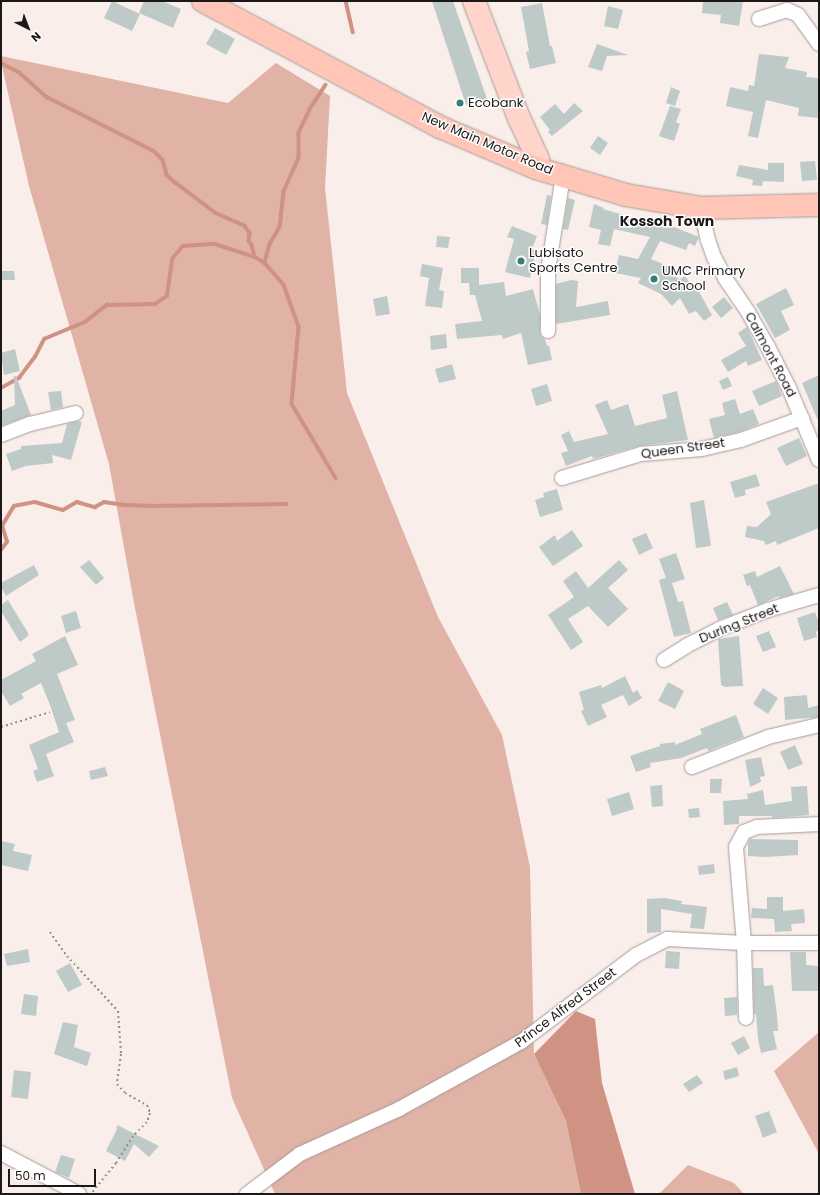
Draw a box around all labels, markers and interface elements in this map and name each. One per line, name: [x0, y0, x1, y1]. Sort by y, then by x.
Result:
north arrow: [8, 8, 48, 48]
text: N: [28, 28, 44, 46]
place label: Ecobank: [468, 95, 523, 111]
marker: Ecobank: [455, 98, 465, 108]
street label: New Main Motor Road: [419, 109, 555, 179]
district label: Kossoh Town: [620, 213, 714, 229]
place label: Lubisato Sports Centre: [529, 246, 618, 277]
marker: Lubisato Sports Centre: [516, 256, 526, 266]
place label: UMC Primary School: [662, 264, 745, 295]
marker: UMC Primary School: [649, 274, 659, 284]
street label: Calmont Road: [741, 310, 799, 400]
street label: Queen Street: [640, 435, 726, 463]
street label: During Street: [697, 601, 781, 647]
street label: Prince Alfred Street: [512, 965, 620, 1051]
scale bar: [10, 1161, 98, 1187]
text: 50 m: [15, 1167, 46, 1184]

